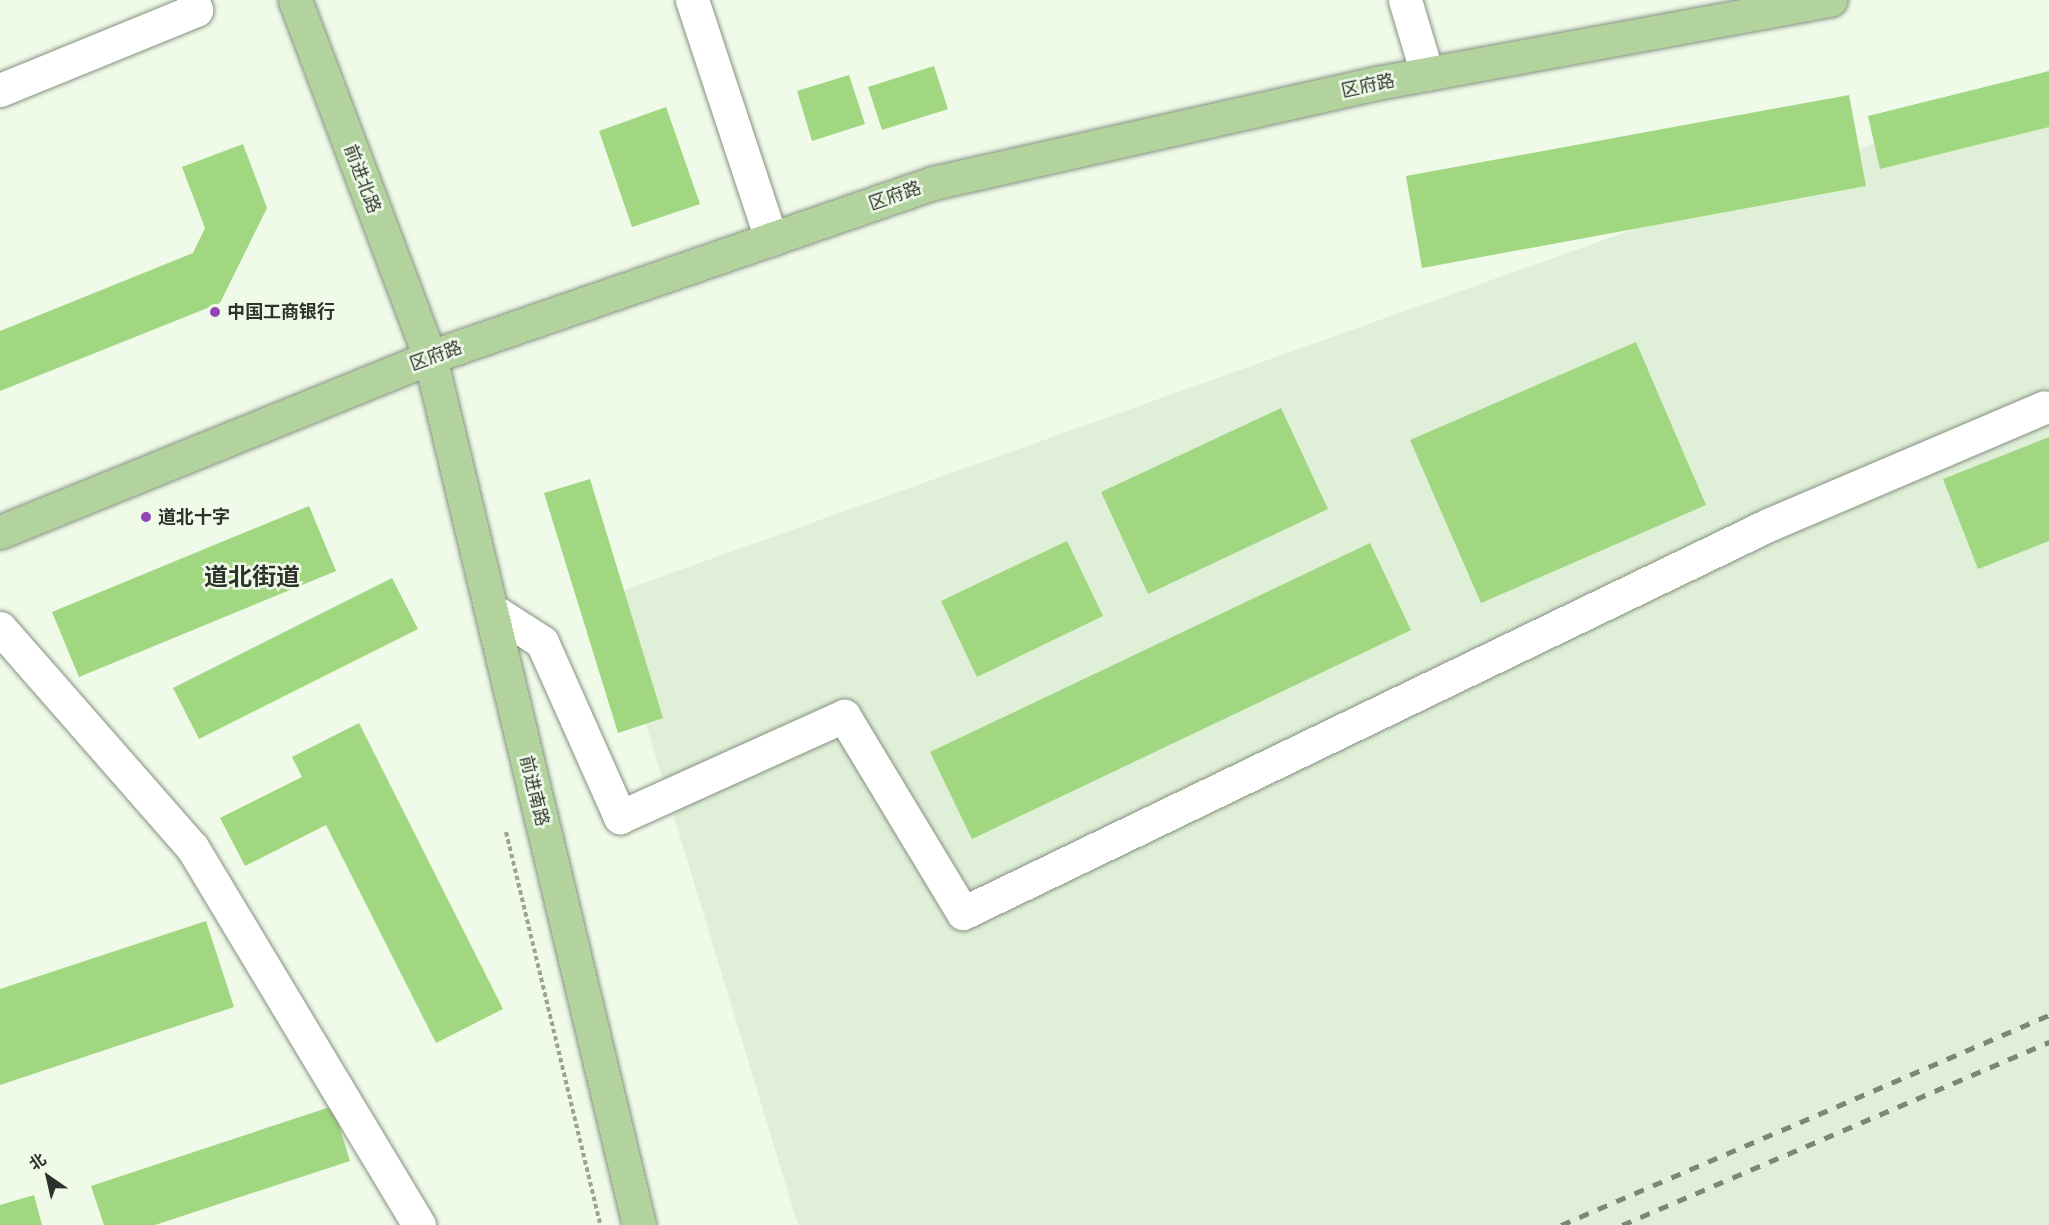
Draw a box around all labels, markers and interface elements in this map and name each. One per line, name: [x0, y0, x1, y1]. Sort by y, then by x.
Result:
street label: 区府路: [1339, 70, 1397, 102]
street label: 前进北路: [339, 142, 385, 216]
street label: 区府路: [866, 177, 924, 215]
place label: 中国工商银行: [227, 301, 335, 323]
marker: 中国工商银行: [208, 305, 222, 319]
street label: 区府路: [407, 337, 465, 375]
place label: 道北十字: [158, 506, 230, 528]
marker: 道北十字: [139, 510, 153, 524]
district label: 道北街道: [204, 564, 300, 592]
street label: 前进南路: [515, 753, 553, 829]
north arrow: [18, 1147, 78, 1207]
text: 北: [26, 1149, 50, 1174]

